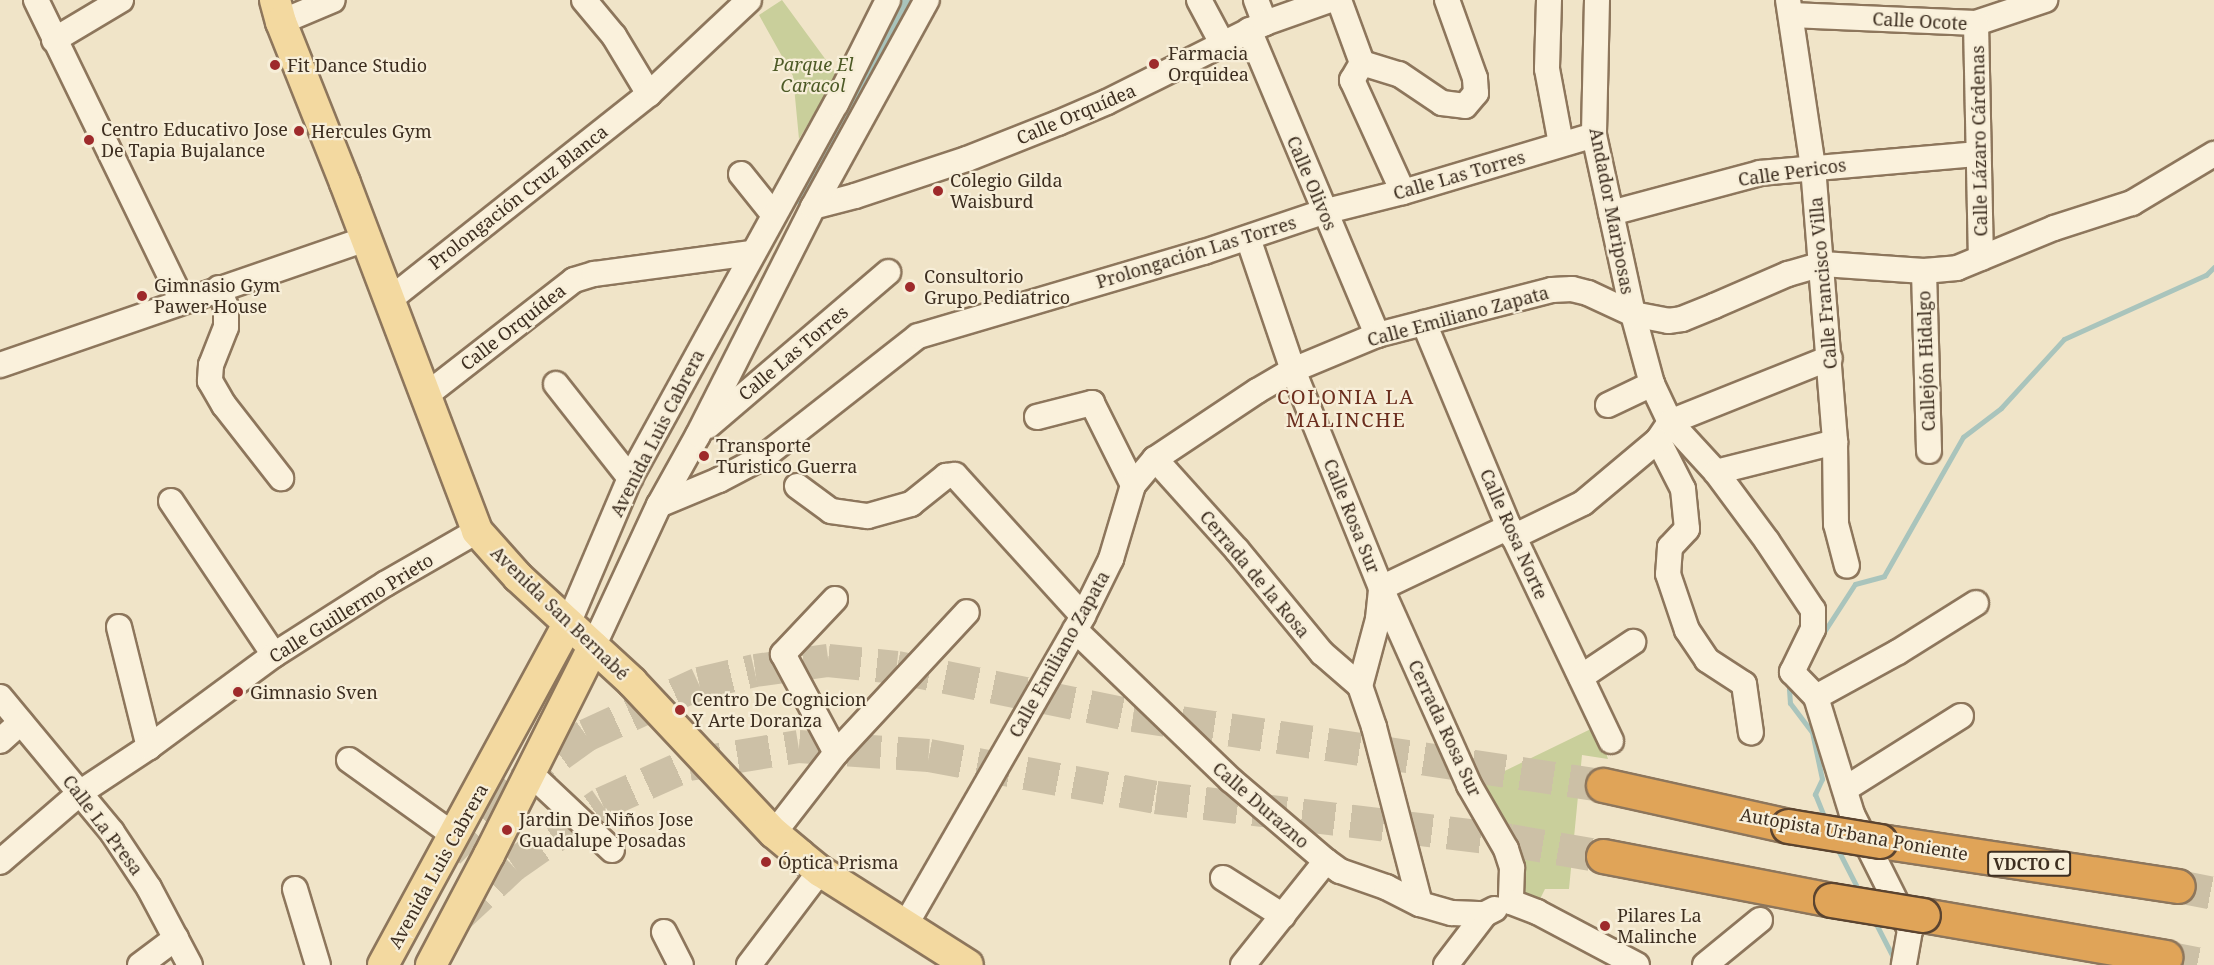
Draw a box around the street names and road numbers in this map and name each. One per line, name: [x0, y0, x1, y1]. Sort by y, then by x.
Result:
street label: Calle Ocote: [1872, 8, 1968, 34]
street label: Calle Lázaro Cárdenas: [1967, 45, 1991, 237]
street label: Calle Orquídea: [1013, 79, 1139, 149]
street label: Prolongación Cruz Blanca: [424, 120, 612, 274]
street label: Andador Mariposas: [1585, 126, 1639, 296]
street label: Calle Olivos: [1282, 133, 1342, 233]
street label: Calle Las Torres: [1391, 146, 1527, 204]
street label: Calle Pericos: [1737, 154, 1847, 190]
street label: Calle Francisco Villa: [1805, 196, 1841, 370]
street label: Prolongación Las Torres: [1093, 211, 1299, 293]
street label: Calle Orquídea: [456, 279, 570, 375]
street label: Calle Emiliano Zapata: [1365, 281, 1551, 351]
street label: Callejón Hidalgo: [1913, 290, 1939, 432]
street label: Calle Las Torres: [734, 301, 852, 405]
street label: Avenida Luis Cabrera: [605, 346, 709, 520]
street label: Calle Rosa Sur: [1319, 456, 1385, 576]
street label: Calle Rosa Norte: [1476, 466, 1552, 602]
street label: Cerrada de la Rosa: [1195, 506, 1315, 642]
street label: Avenida San Bernabé: [487, 542, 633, 684]
street label: Calle Guillermo Prieto: [265, 549, 437, 667]
street label: Calle Emiliano Zapata: [1004, 567, 1114, 741]
street label: Cerrada Rosa Sur: [1404, 656, 1486, 800]
street label: Calle Durazno: [1208, 757, 1314, 853]
street label: Calle La Presa: [58, 771, 148, 879]
street label: Avenida Luis Cabrera: [384, 780, 492, 952]
street label: Autopista Urbana Poniente: [1738, 803, 1970, 865]
road number: VDCTO C: [1987, 851, 2071, 877]

